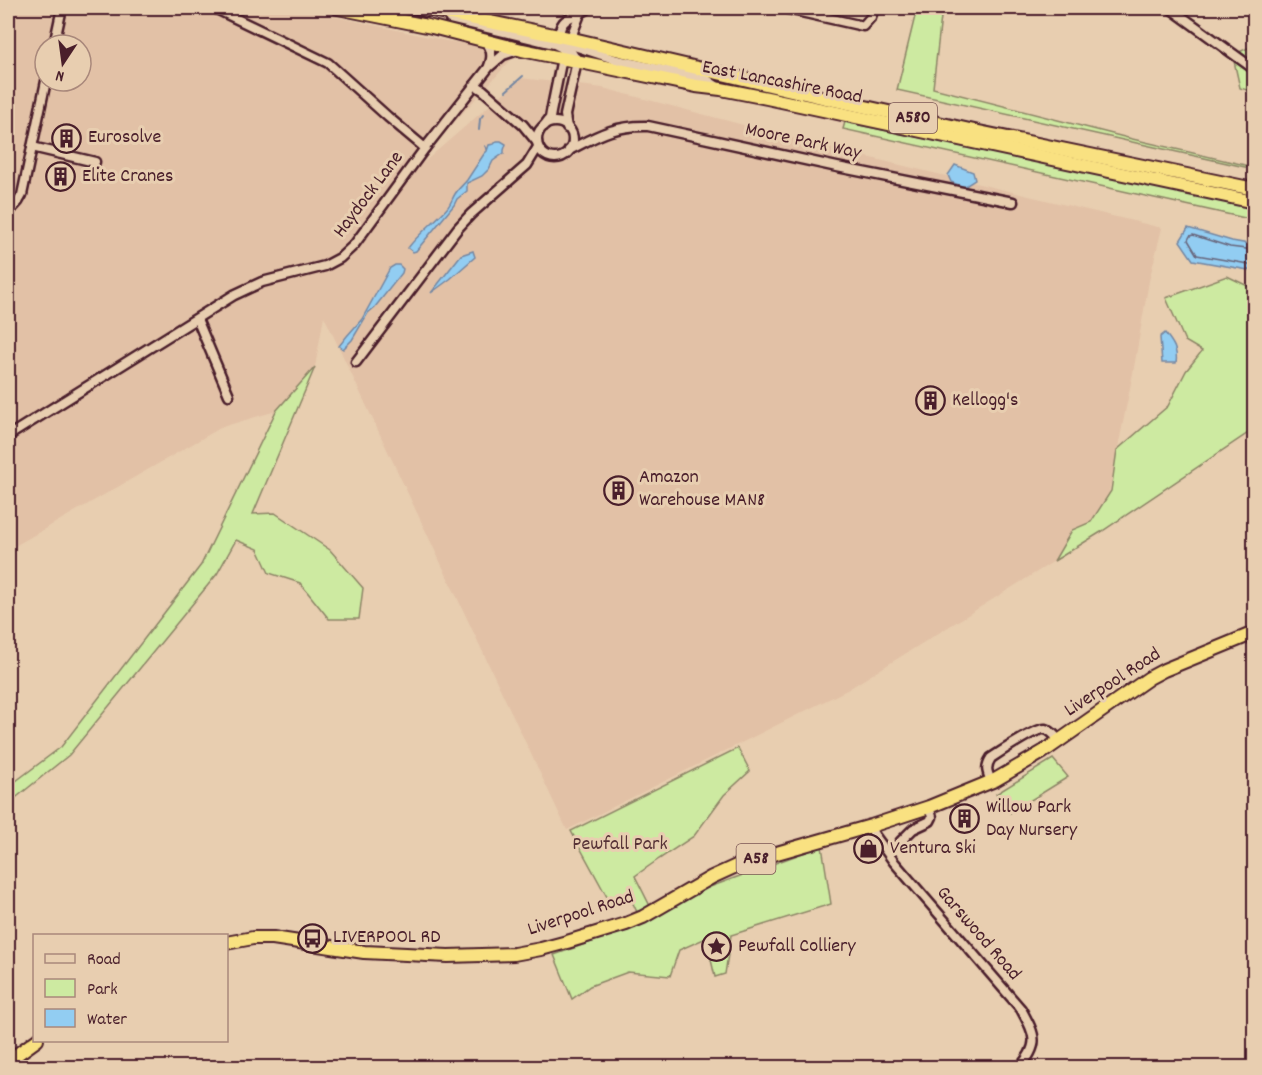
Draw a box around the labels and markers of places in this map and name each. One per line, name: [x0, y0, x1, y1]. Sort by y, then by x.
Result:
building icon: Eurosolve: [51, 122, 83, 154]
place label: Eurosolve: [88, 124, 161, 152]
building icon: Elite Cranes: [45, 161, 77, 193]
place label: Elite Cranes: [82, 163, 173, 191]
building icon: Kellogg's: [915, 385, 947, 417]
place label: Kellogg's: [952, 387, 1018, 415]
place label: Amazon Warehouse MAN8: [639, 464, 765, 515]
building icon: Amazon Warehouse MAN8: [602, 474, 634, 506]
place label: Willow Park Day Nursery: [986, 794, 1078, 845]
building icon: Willow Park Day Nursery: [949, 803, 981, 835]
shop icon: Ventura Ski: [853, 833, 885, 865]
place label: Ventura Ski: [890, 835, 976, 863]
bus stop icon: LIVERPOOL RD: [296, 922, 328, 954]
place label: LIVERPOOL RD: [333, 924, 441, 952]
place icon: Pewfall Colliery: [701, 931, 733, 963]
place label: Pewfall Colliery: [738, 933, 856, 961]

